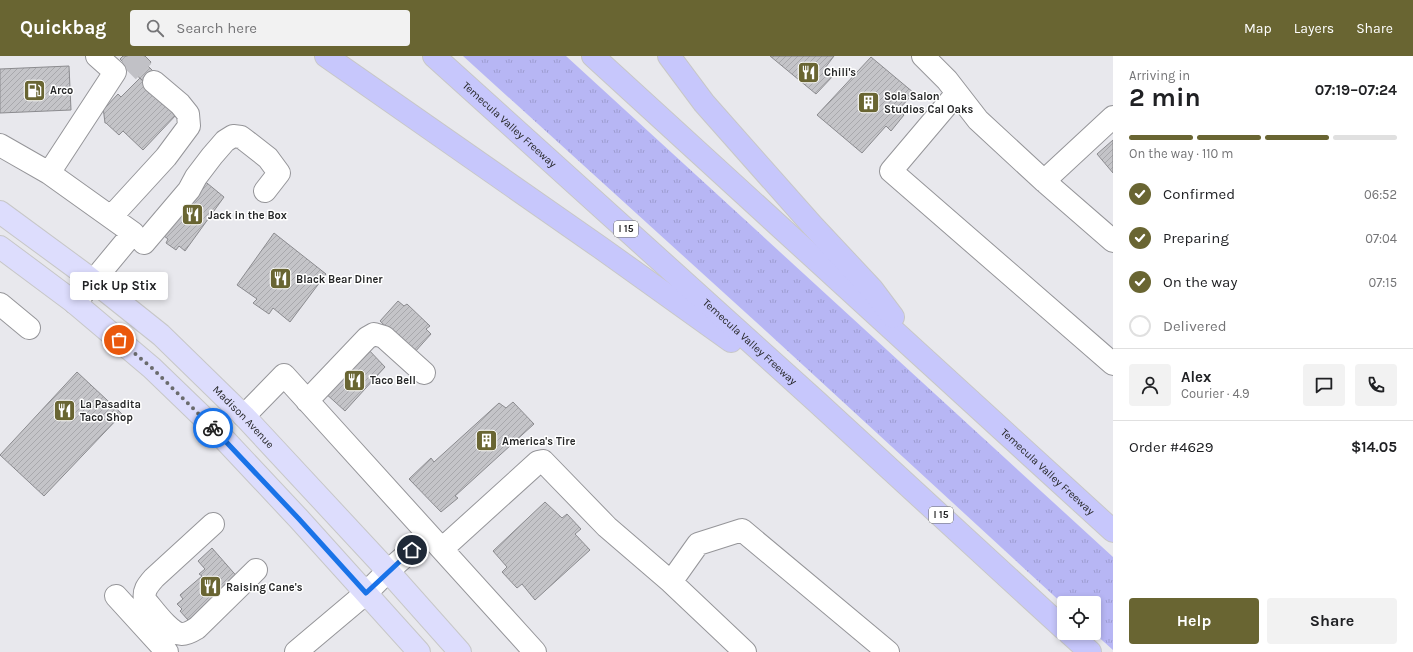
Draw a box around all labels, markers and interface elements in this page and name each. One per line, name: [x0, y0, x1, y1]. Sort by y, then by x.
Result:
search box: [130, 10, 410, 46]
text: Quickbag: [20, 17, 106, 39]
icon: search: [144, 17, 166, 39]
text: Search here: [176, 19, 257, 37]
text: Map: [1244, 20, 1272, 37]
text: Layers: [1294, 20, 1334, 37]
text: Share: [1356, 20, 1393, 37]
restaurant icon: Chili's: [796, 59, 822, 85]
place label: Chili's: [824, 66, 856, 79]
text: Arriving in: [1129, 68, 1190, 83]
fuel station icon: Arco: [22, 77, 48, 103]
street label: Temecula Valley Freeway: [460, 79, 559, 170]
text: 07:19–07:24: [1315, 81, 1397, 99]
text: 2 min: [1129, 82, 1201, 113]
place label: Arco: [50, 84, 73, 97]
building icon: Sola Salon Studios Cal Oaks: [855, 89, 881, 115]
place label: Sola Salon Studios Cal Oaks: [884, 90, 973, 116]
text: On the way · 110 m: [1129, 146, 1234, 161]
icon: check: [1129, 183, 1151, 205]
text: Confirmed: [1163, 185, 1235, 203]
text: 06:52: [1364, 187, 1397, 202]
restaurant icon: Jack in the Box: [179, 202, 205, 228]
place label: Jack in the Box: [208, 209, 287, 222]
road number: I 15: [614, 221, 638, 237]
icon: check: [1129, 227, 1151, 249]
text: Preparing: [1163, 229, 1229, 247]
text: 07:04: [1365, 231, 1397, 246]
restaurant icon: Black Bear Diner: [268, 266, 294, 292]
icon: check: [1129, 271, 1151, 293]
callout: Pick Up Stix: [70, 272, 168, 300]
place label: Black Bear Diner: [296, 273, 383, 286]
text: On the way: [1163, 273, 1237, 291]
text: 07:15: [1369, 275, 1397, 290]
text: Pick Up Stix: [82, 278, 156, 293]
street label: Temecula Valley Freeway: [700, 296, 800, 387]
text: Delivered: [1163, 317, 1227, 335]
pin: [102, 323, 136, 357]
icon: bag: [108, 329, 130, 351]
button: person: [1129, 364, 1171, 406]
button: chat: [1303, 364, 1345, 406]
button: phone: [1355, 364, 1397, 406]
restaurant icon: Taco Bell: [342, 367, 368, 393]
text: Alex: [1181, 368, 1211, 386]
place label: Taco Bell: [370, 374, 416, 387]
street label: Madison Avenue: [210, 383, 277, 451]
text: Courier · 4.9: [1181, 386, 1250, 401]
restaurant icon: La Pasadita Taco Shop: [51, 397, 77, 423]
place label: La Pasadita Taco Shop: [80, 398, 141, 424]
courier: [193, 408, 233, 448]
icon: bike: [202, 417, 224, 439]
street label: Temecula Valley Freeway: [998, 425, 1097, 517]
building icon: America's Tire: [473, 428, 499, 454]
place label: America's Tire: [502, 435, 576, 448]
text: Order #4629: [1129, 438, 1213, 456]
text: $14.05: [1351, 438, 1397, 456]
road number: I 15: [929, 507, 953, 523]
pin: [395, 533, 429, 567]
icon: home: [401, 539, 423, 561]
restaurant icon: Raising Cane's: [197, 574, 223, 600]
place label: Raising Cane's: [226, 581, 303, 594]
map controls: [1057, 596, 1101, 640]
button: locate: [1057, 596, 1101, 640]
button: Help: [1129, 598, 1259, 644]
button: Share: [1267, 598, 1397, 644]

